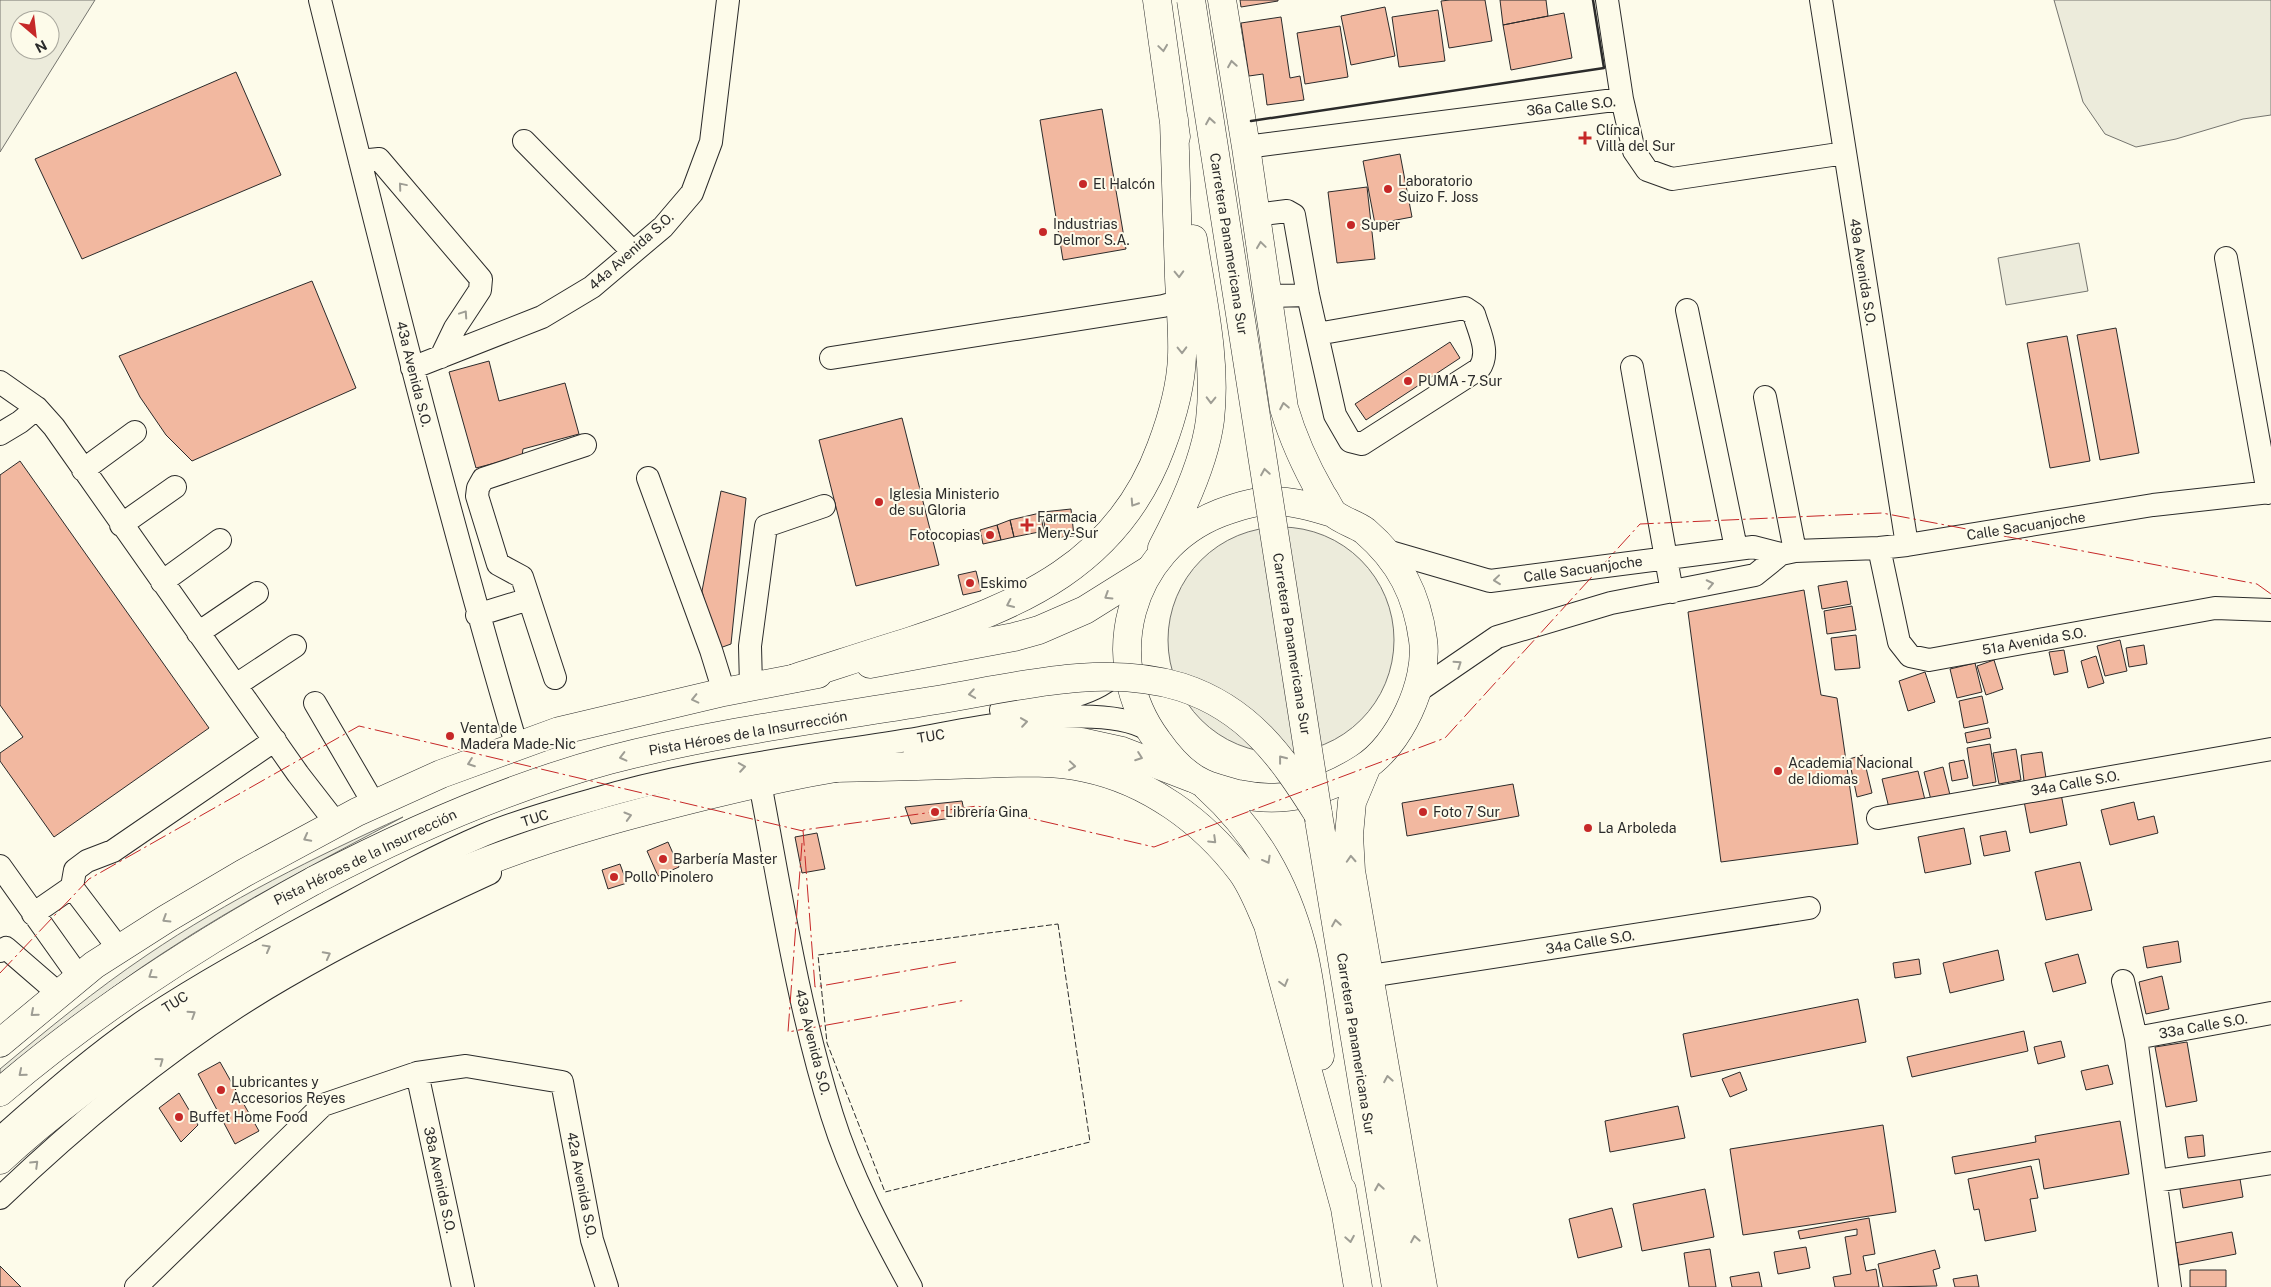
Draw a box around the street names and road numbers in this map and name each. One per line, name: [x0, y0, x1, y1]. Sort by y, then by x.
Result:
street label: 36a Calle S.O.: [1526, 93, 1616, 119]
street label: Carretera Panamericana Sur: [1207, 152, 1251, 336]
street label: 44a Avenida S.O.: [585, 209, 677, 293]
street label: 49a Avenida S.O.: [1847, 217, 1879, 327]
street label: 43a Avenida S.O.: [393, 319, 435, 429]
street label: Calle Sacuanjoche: [1965, 509, 2087, 543]
street label: Carretera Panamericana Sur: [1270, 552, 1314, 736]
street label: Calle Sacuanjoche: [1522, 553, 1644, 585]
street label: 51a Avenida S.O.: [1981, 624, 2087, 658]
street label: Pista Héroes de la Insurrección: [647, 708, 849, 758]
street label: TUC: [916, 726, 946, 746]
street label: 34a Calle S.O.: [2029, 767, 2121, 799]
street label: Pista Héroes de la Insurrección: [271, 806, 459, 908]
street label: TUC: [519, 806, 551, 830]
street label: 34a Calle S.O.: [1544, 927, 1636, 957]
street label: Carretera Panamericana Sur: [1334, 952, 1378, 1136]
street label: 43a Avenida S.O.: [792, 987, 834, 1097]
street label: TUC: [159, 988, 191, 1016]
street label: 33a Calle S.O.: [2157, 1010, 2249, 1042]
street label: 38a Avenida S.O.: [421, 1125, 459, 1235]
street label: 42a Avenida S.O.: [564, 1130, 600, 1240]

